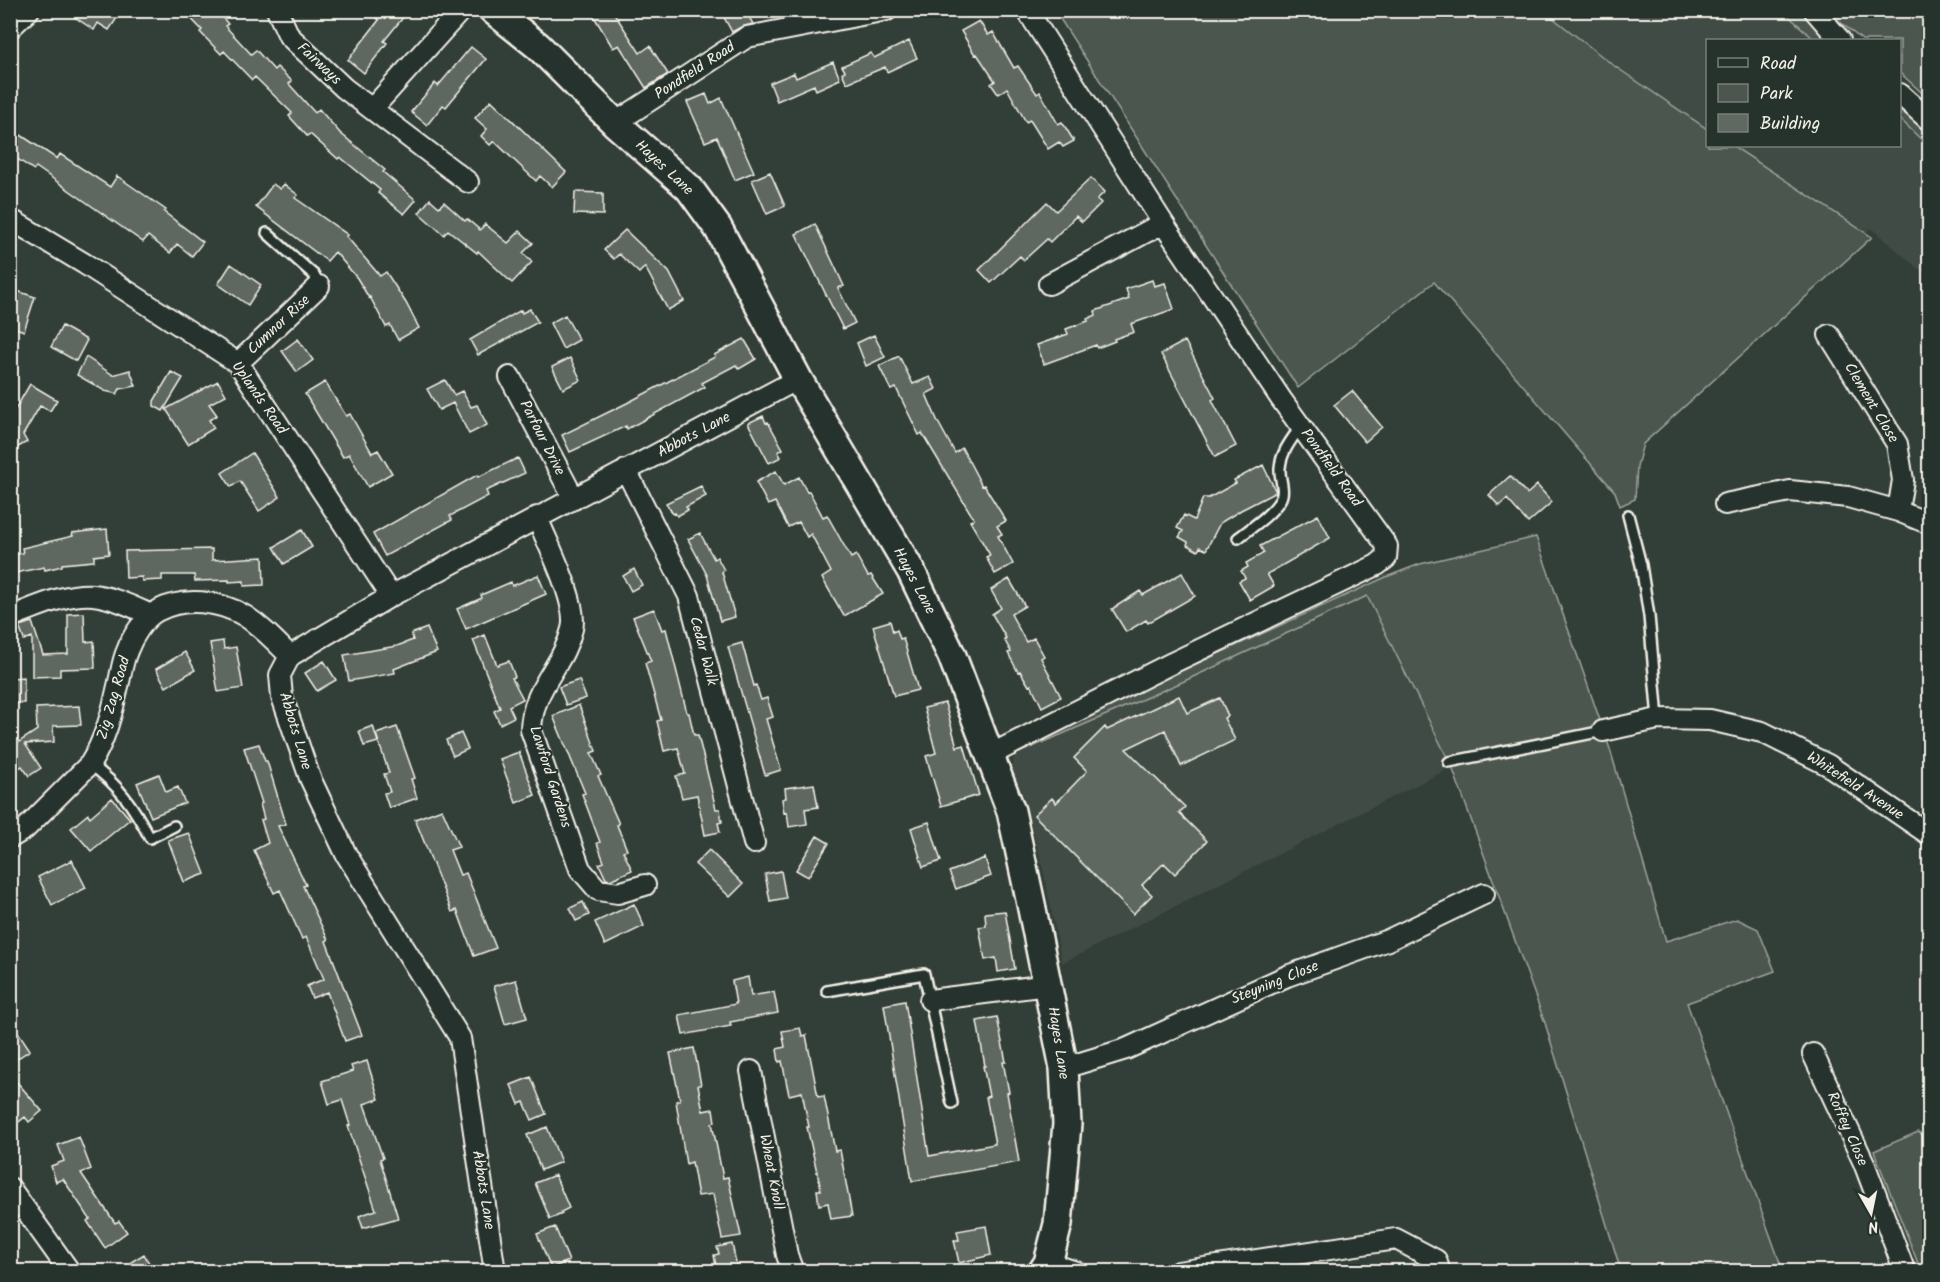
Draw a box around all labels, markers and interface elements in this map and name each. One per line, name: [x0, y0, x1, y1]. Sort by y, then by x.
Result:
street label: Pondfield Road: [650, 36, 741, 106]
street label: Fairways: [291, 37, 347, 92]
legend: [1706, 39, 1901, 147]
text: Road: [1760, 50, 1797, 79]
text: Park: [1760, 80, 1793, 109]
text: Building: [1760, 110, 1820, 139]
street label: Hayes Lane: [629, 134, 699, 202]
street label: Cumnor Rise: [242, 289, 316, 361]
street label: Uplands Road: [225, 356, 293, 440]
street label: Clement Close: [1837, 358, 1905, 448]
street label: Parfour Drive: [513, 396, 571, 480]
street label: Abbots Lane: [653, 406, 735, 464]
street label: Pondfield Road: [1294, 424, 1368, 513]
street label: Hayes Lane: [886, 543, 942, 619]
street label: Cedar Walk: [682, 614, 724, 689]
street label: Zig Zag Road: [91, 653, 137, 742]
street label: Abbots Lane: [272, 689, 318, 773]
street label: Lawford Gardens: [522, 723, 578, 832]
street label: Whitefield Avenue: [1802, 745, 1909, 827]
street label: Steyning Close: [1227, 954, 1323, 1012]
street label: Hayes Lane: [1040, 1005, 1076, 1081]
street label: Roffey Close: [1820, 1088, 1874, 1170]
street label: Wheat Knoll: [752, 1132, 790, 1212]
street label: Abbots Lane: [465, 1149, 501, 1232]
north arrow: [1841, 1183, 1901, 1243]
text: N: [1866, 1213, 1880, 1239]

